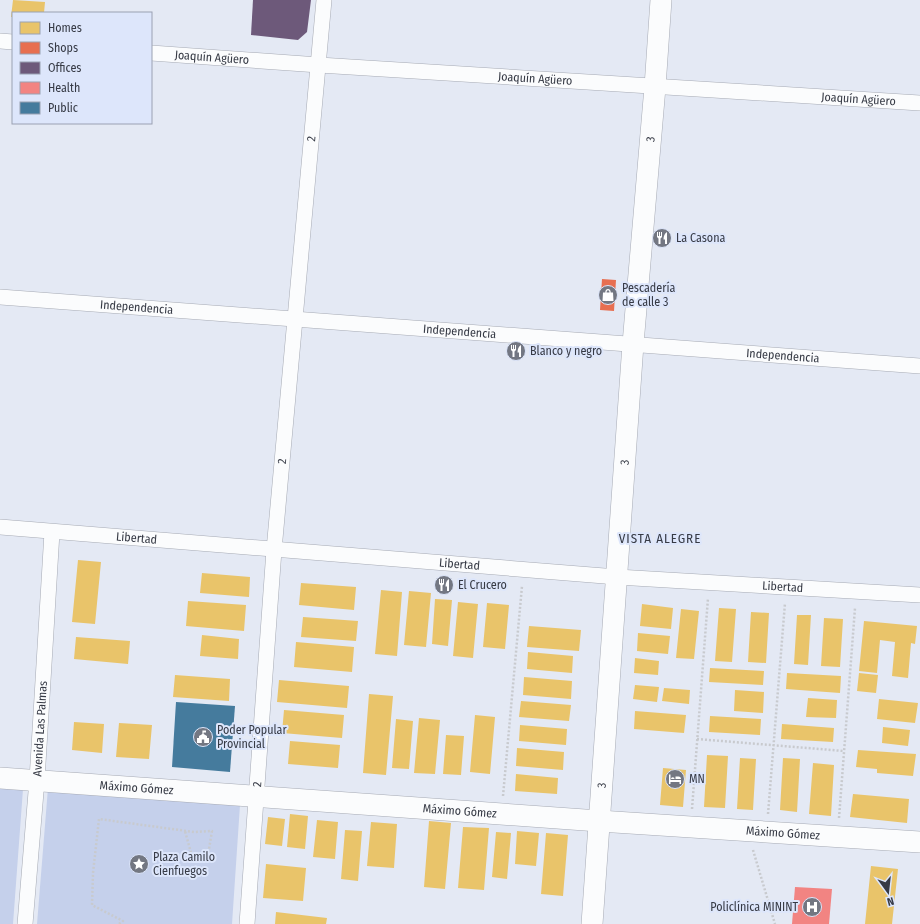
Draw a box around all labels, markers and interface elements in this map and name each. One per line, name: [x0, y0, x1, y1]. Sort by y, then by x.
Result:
legend: [12, 12, 152, 124]
text: Homes: [48, 21, 82, 35]
text: Shops: [48, 41, 78, 55]
street label: Joaquín Agüero: [174, 48, 250, 67]
text: Offices: [48, 61, 81, 75]
street label: Joaquín Agüero: [498, 69, 573, 88]
text: Health: [48, 81, 80, 95]
street label: Joaquín Agüero: [821, 90, 896, 108]
text: Public: [48, 101, 78, 115]
street label: 2: [304, 135, 319, 142]
street label: 3: [643, 136, 658, 142]
restaurant icon: La Casona: [651, 227, 673, 249]
place label: La Casona: [676, 231, 725, 245]
place label: Pescadería de calle 3: [622, 281, 675, 309]
shop icon: Pescadería de calle 3: [597, 284, 619, 306]
street label: Independencia: [100, 298, 174, 317]
street label: Independencia: [423, 322, 497, 341]
restaurant icon: Blanco y negro: [505, 340, 527, 362]
place label: Blanco y negro: [530, 344, 602, 358]
street label: Independencia: [746, 346, 820, 365]
street label: 2: [275, 458, 289, 465]
street label: 3: [617, 459, 632, 465]
street label: Libertad: [116, 529, 158, 547]
district label: VISTA ALEGRE: [619, 531, 701, 546]
street label: Libertad: [438, 556, 481, 573]
restaurant icon: El Crucero: [433, 574, 455, 596]
place label: El Crucero: [458, 578, 507, 592]
street label: Libertad: [762, 579, 804, 595]
street label: Avenida Las Palmas: [30, 680, 50, 777]
place label: Poder Popular Provincial: [217, 723, 287, 751]
public building icon: Poder Popular Provincial: [192, 726, 214, 748]
hotel icon: MN: [664, 768, 686, 790]
place label: MN: [689, 772, 705, 786]
street label: Máximo Gómez: [99, 778, 174, 797]
street label: 2: [250, 781, 264, 788]
street label: 3: [595, 782, 609, 789]
street label: Máximo Gómez: [422, 801, 498, 821]
street label: Máximo Gómez: [746, 824, 821, 842]
place label: Plaza Camilo Cienfuegos: [153, 850, 215, 878]
place icon: Plaza Camilo Cienfuegos: [128, 853, 150, 875]
north arrow: [868, 872, 908, 912]
text: N: [886, 894, 895, 908]
hospital icon: Policlínica MININT: [801, 896, 823, 918]
place label: Policlínica MININT: [710, 900, 798, 914]

